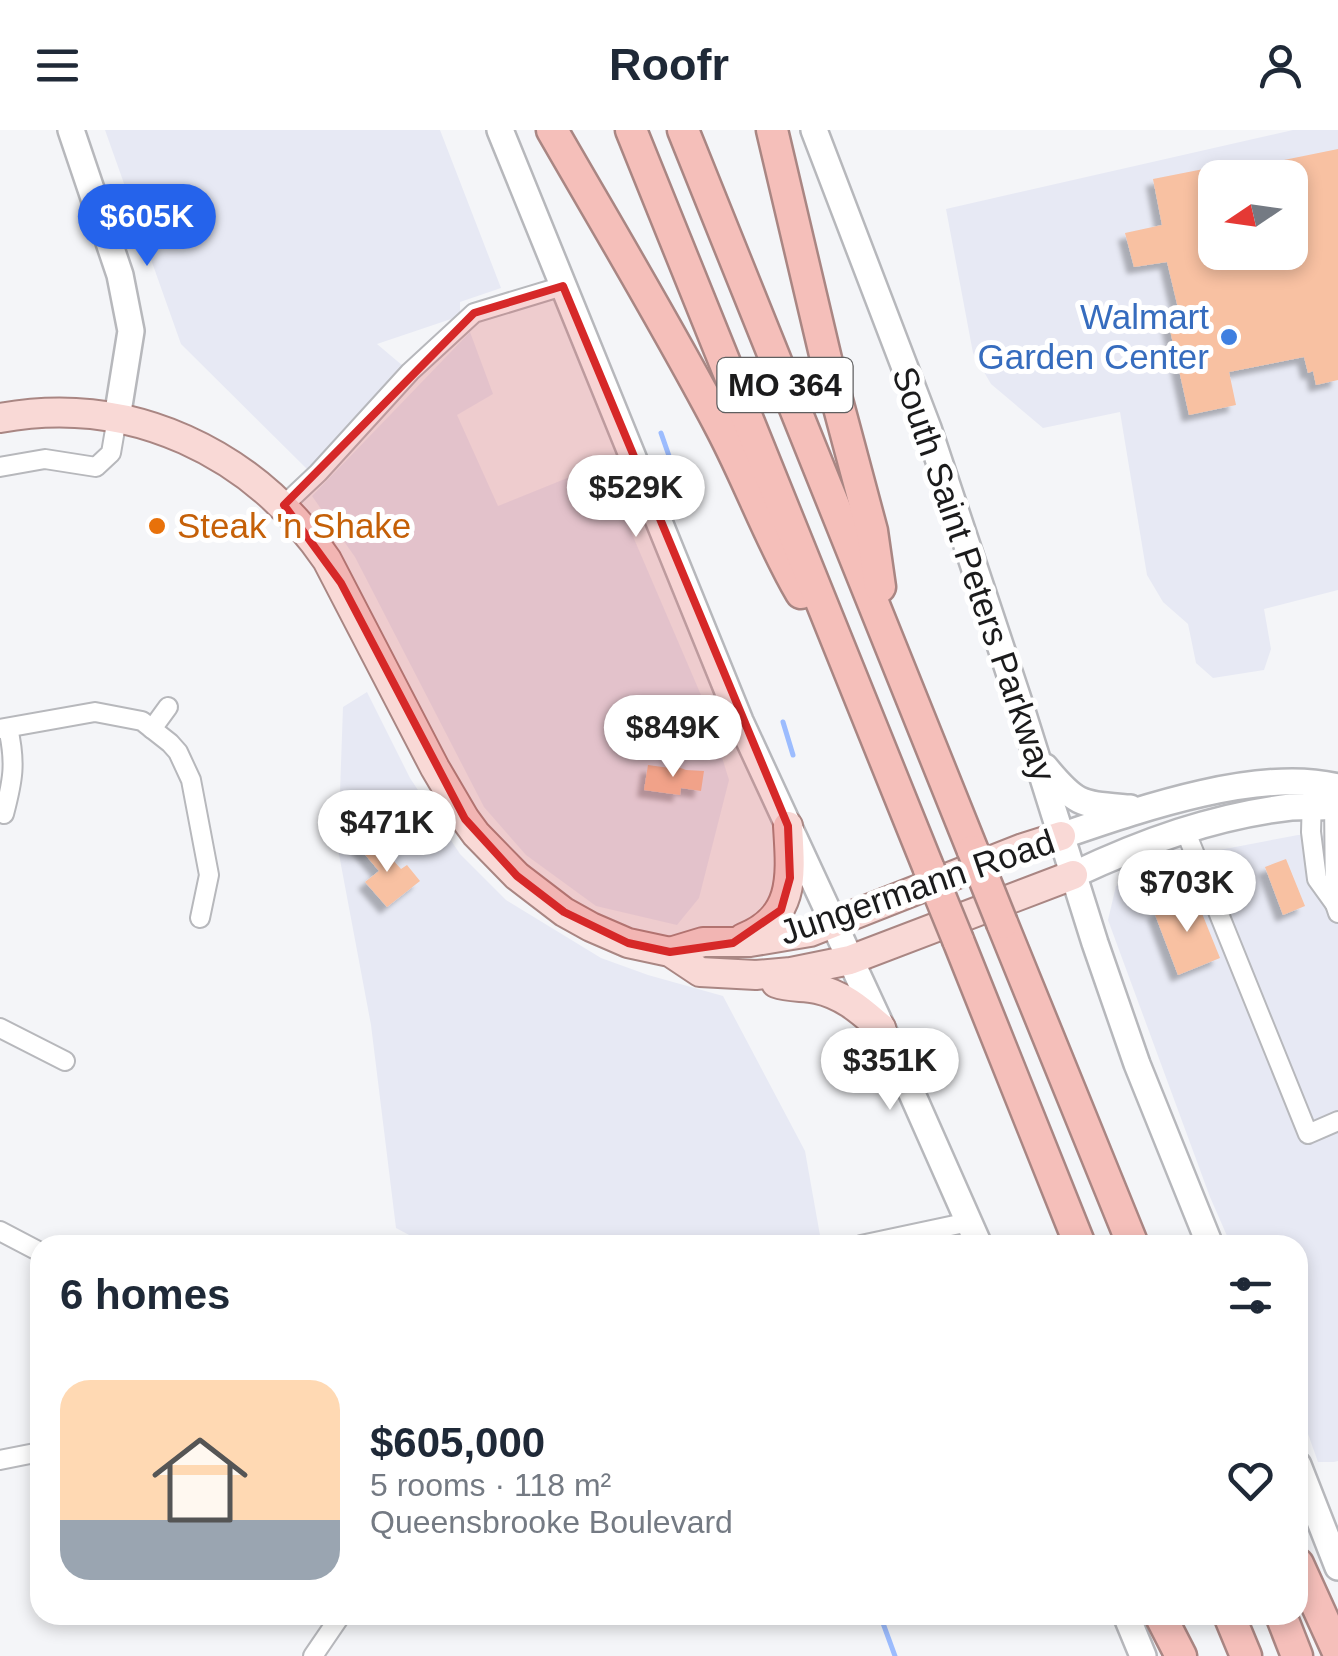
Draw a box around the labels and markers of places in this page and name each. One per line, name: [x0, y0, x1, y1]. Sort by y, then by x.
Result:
pin: $605K: [77, 184, 217, 269]
place label: Walmart Garden Center: [977, 297, 1209, 376]
marker: Walmart Garden Center: [1218, 326, 1240, 348]
pin: $529K: [566, 455, 706, 540]
place label: Steak 'n Shake: [177, 506, 411, 545]
marker: Steak 'n Shake: [146, 515, 168, 537]
pin: $849K: [603, 695, 743, 780]
pin: $471K: [317, 790, 457, 875]
pin: $703K: [1117, 850, 1257, 935]
pin: $351K: [820, 1028, 960, 1113]

